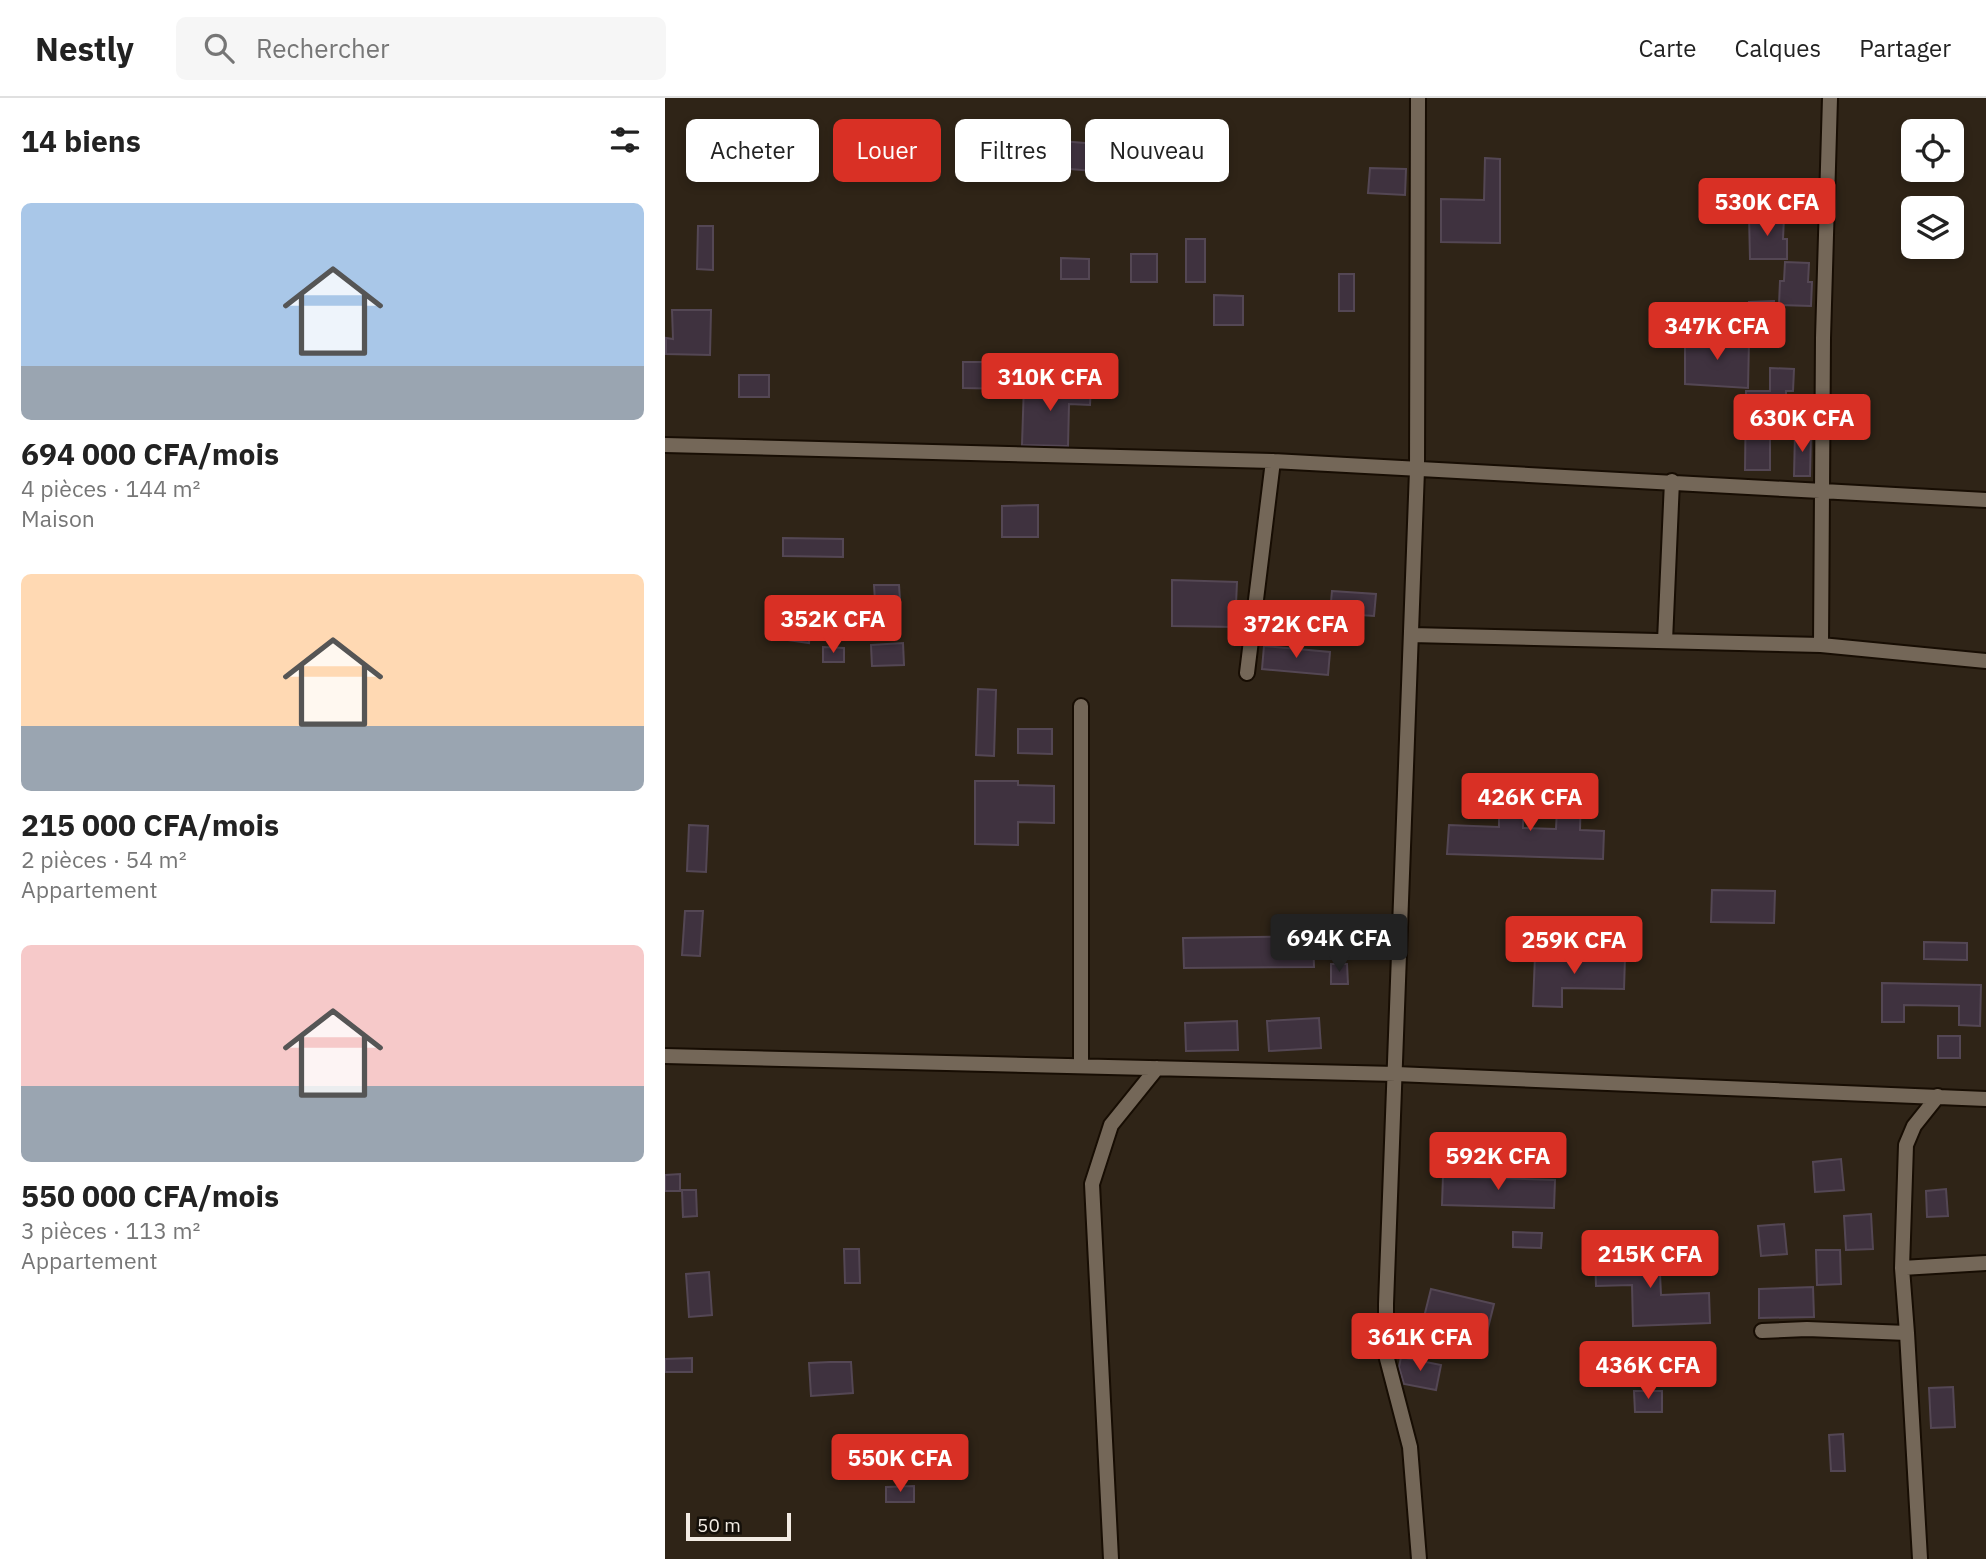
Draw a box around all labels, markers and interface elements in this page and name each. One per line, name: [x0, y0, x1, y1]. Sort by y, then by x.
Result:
search box: [176, 17, 666, 80]
text: Nestly: [35, 27, 134, 70]
icon: search: [200, 29, 238, 67]
text: Rechercher: [256, 31, 390, 65]
text: Carte: [1638, 32, 1697, 64]
text: Calques: [1735, 32, 1821, 64]
text: Partager: [1859, 32, 1951, 64]
chip: Acheter: [686, 119, 819, 182]
chip: Louer: [833, 119, 941, 182]
chip: Filtres: [955, 119, 1071, 182]
chip: Nouveau: [1085, 119, 1229, 182]
map controls: [1901, 119, 1964, 259]
button: locate: [1901, 119, 1964, 182]
text: 14 biens: [21, 121, 141, 160]
icon: filters: [606, 121, 644, 159]
pin: 530K CFA: [1695, 178, 1839, 238]
text: 530K CFA: [1714, 186, 1820, 216]
button: layers: [1901, 196, 1964, 259]
icon: home: [270, 248, 396, 374]
pin: 347K CFA: [1645, 302, 1789, 362]
text: 347K CFA: [1664, 310, 1770, 340]
pin: 310K CFA: [978, 354, 1122, 413]
text: 310K CFA: [997, 361, 1103, 391]
pin: 630K CFA: [1730, 394, 1874, 454]
text: 630K CFA: [1749, 402, 1855, 432]
text: 694 000 CFA/mois: [21, 434, 279, 473]
text: 4 pièces · 144 m²: [21, 473, 200, 503]
text: Maison: [21, 503, 95, 533]
pin: 352K CFA: [761, 596, 905, 655]
pin: 372K CFA: [1224, 601, 1368, 660]
text: 352K CFA: [780, 603, 886, 633]
text: 372K CFA: [1243, 608, 1349, 638]
icon: home: [270, 619, 396, 745]
pin: 426K CFA: [1458, 774, 1602, 833]
text: 426K CFA: [1477, 781, 1583, 811]
text: 215 000 CFA/mois: [21, 805, 279, 844]
text: 2 pièces · 54 m²: [21, 844, 187, 874]
text: Appartement: [21, 874, 158, 904]
pin: 694K CFA: [1267, 914, 1411, 974]
pin: 259K CFA: [1502, 916, 1646, 976]
text: 694K CFA: [1286, 922, 1392, 952]
text: 259K CFA: [1521, 924, 1627, 954]
icon: home: [270, 990, 396, 1116]
pin: 592K CFA: [1426, 1132, 1570, 1192]
text: 592K CFA: [1445, 1140, 1551, 1170]
text: 550 000 CFA/mois: [21, 1176, 279, 1215]
text: 3 pièces · 113 m²: [21, 1215, 200, 1245]
pin: 215K CFA: [1578, 1230, 1722, 1290]
text: 215K CFA: [1597, 1238, 1703, 1268]
text: Appartement: [21, 1245, 158, 1275]
pin: 361K CFA: [1348, 1314, 1492, 1373]
text: 361K CFA: [1367, 1321, 1473, 1351]
pin: 436K CFA: [1576, 1342, 1720, 1401]
text: 436K CFA: [1595, 1349, 1701, 1379]
pin: 550K CFA: [828, 1434, 972, 1494]
text: 550K CFA: [847, 1442, 953, 1472]
scale bar: [686, 1510, 791, 1542]
text: 50 m: [697, 1513, 741, 1537]

